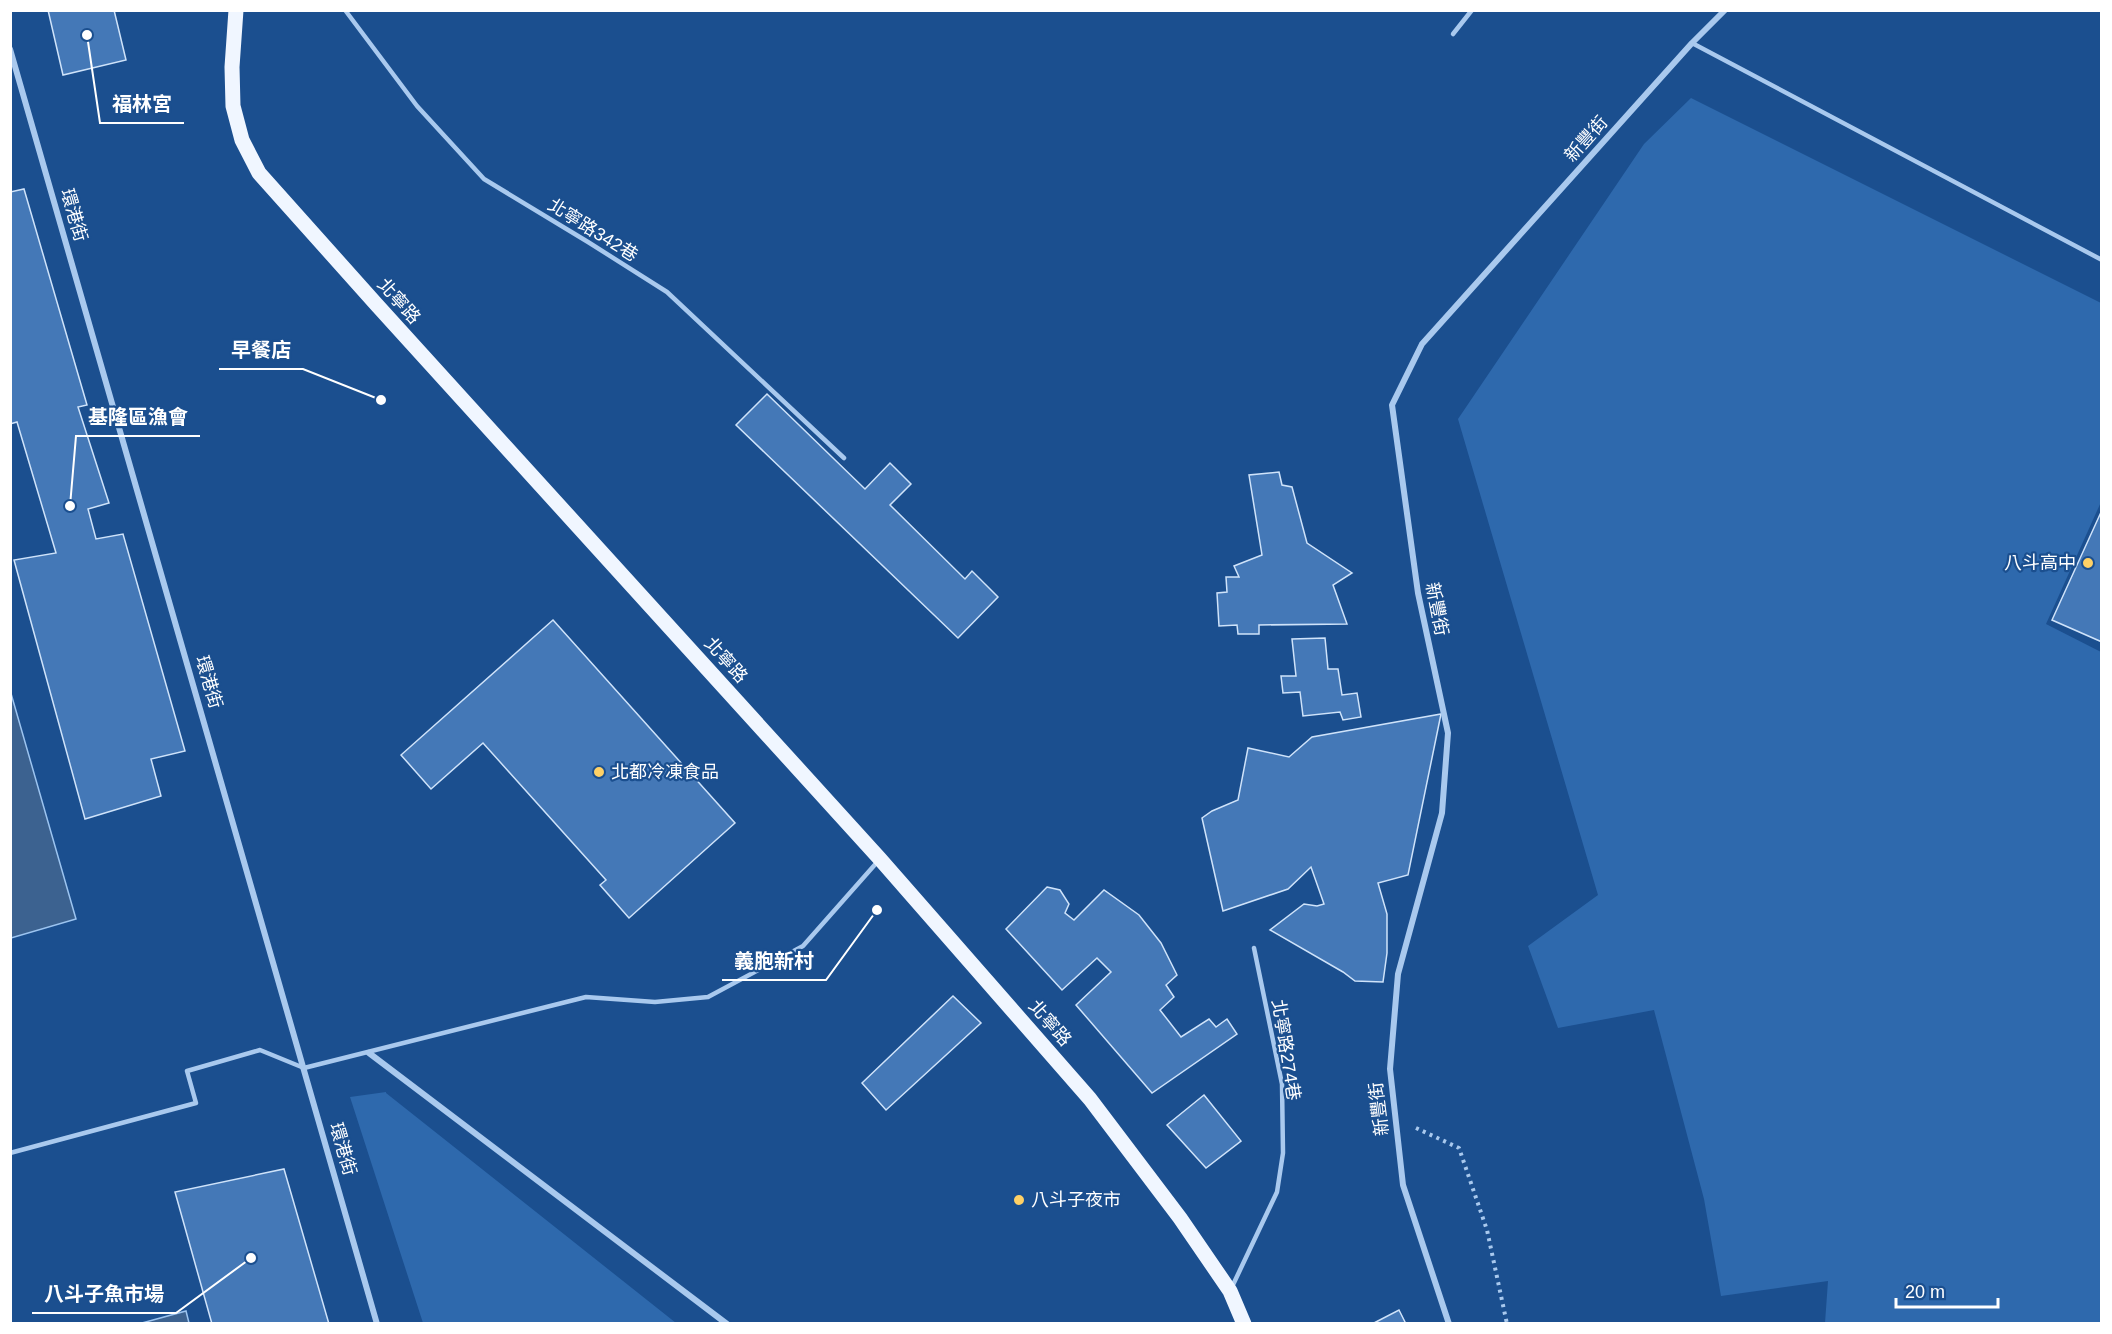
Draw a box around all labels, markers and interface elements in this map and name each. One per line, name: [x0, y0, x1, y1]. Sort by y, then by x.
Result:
callout: 福林宮: [100, 85, 184, 123]
text: 福林宮: [112, 93, 172, 115]
street label: 新豐街: [1561, 112, 1611, 166]
street label: 環港街: [57, 186, 91, 244]
street label: 北寧路342巷: [544, 194, 642, 266]
street label: 北寧路: [374, 274, 424, 328]
callout: 早餐店: [219, 331, 303, 369]
text: 早餐店: [231, 339, 291, 361]
callout: 基隆區漁會: [76, 398, 200, 436]
text: 基隆區漁會: [88, 406, 188, 428]
place label: 八斗高中: [2004, 553, 2076, 573]
marker: 八斗高中: [2081, 556, 2095, 570]
street label: 新豐街: [1422, 581, 1452, 637]
street label: 北寧路: [701, 633, 751, 687]
street label: 環港街: [192, 653, 226, 711]
place label: 北都冷凍食品: [611, 762, 719, 782]
marker: 北都冷凍食品: [592, 765, 606, 779]
callout: 義胞新村: [722, 942, 826, 980]
text: 義胞新村: [734, 950, 814, 972]
street label: 北寧路: [1025, 996, 1075, 1050]
street label: 北寧路274巷: [1268, 998, 1304, 1102]
street label: 新豐街: [1366, 1081, 1392, 1137]
street label: 環港街: [326, 1120, 360, 1178]
place label: 八斗子夜市: [1031, 1190, 1121, 1210]
marker: 八斗子夜市: [1012, 1193, 1026, 1207]
scale bar: [1896, 1271, 1998, 1309]
callout: 八斗子魚市場: [32, 1275, 176, 1313]
text: 20 m: [1905, 1282, 1945, 1302]
text: 八斗子魚市場: [44, 1283, 164, 1305]

